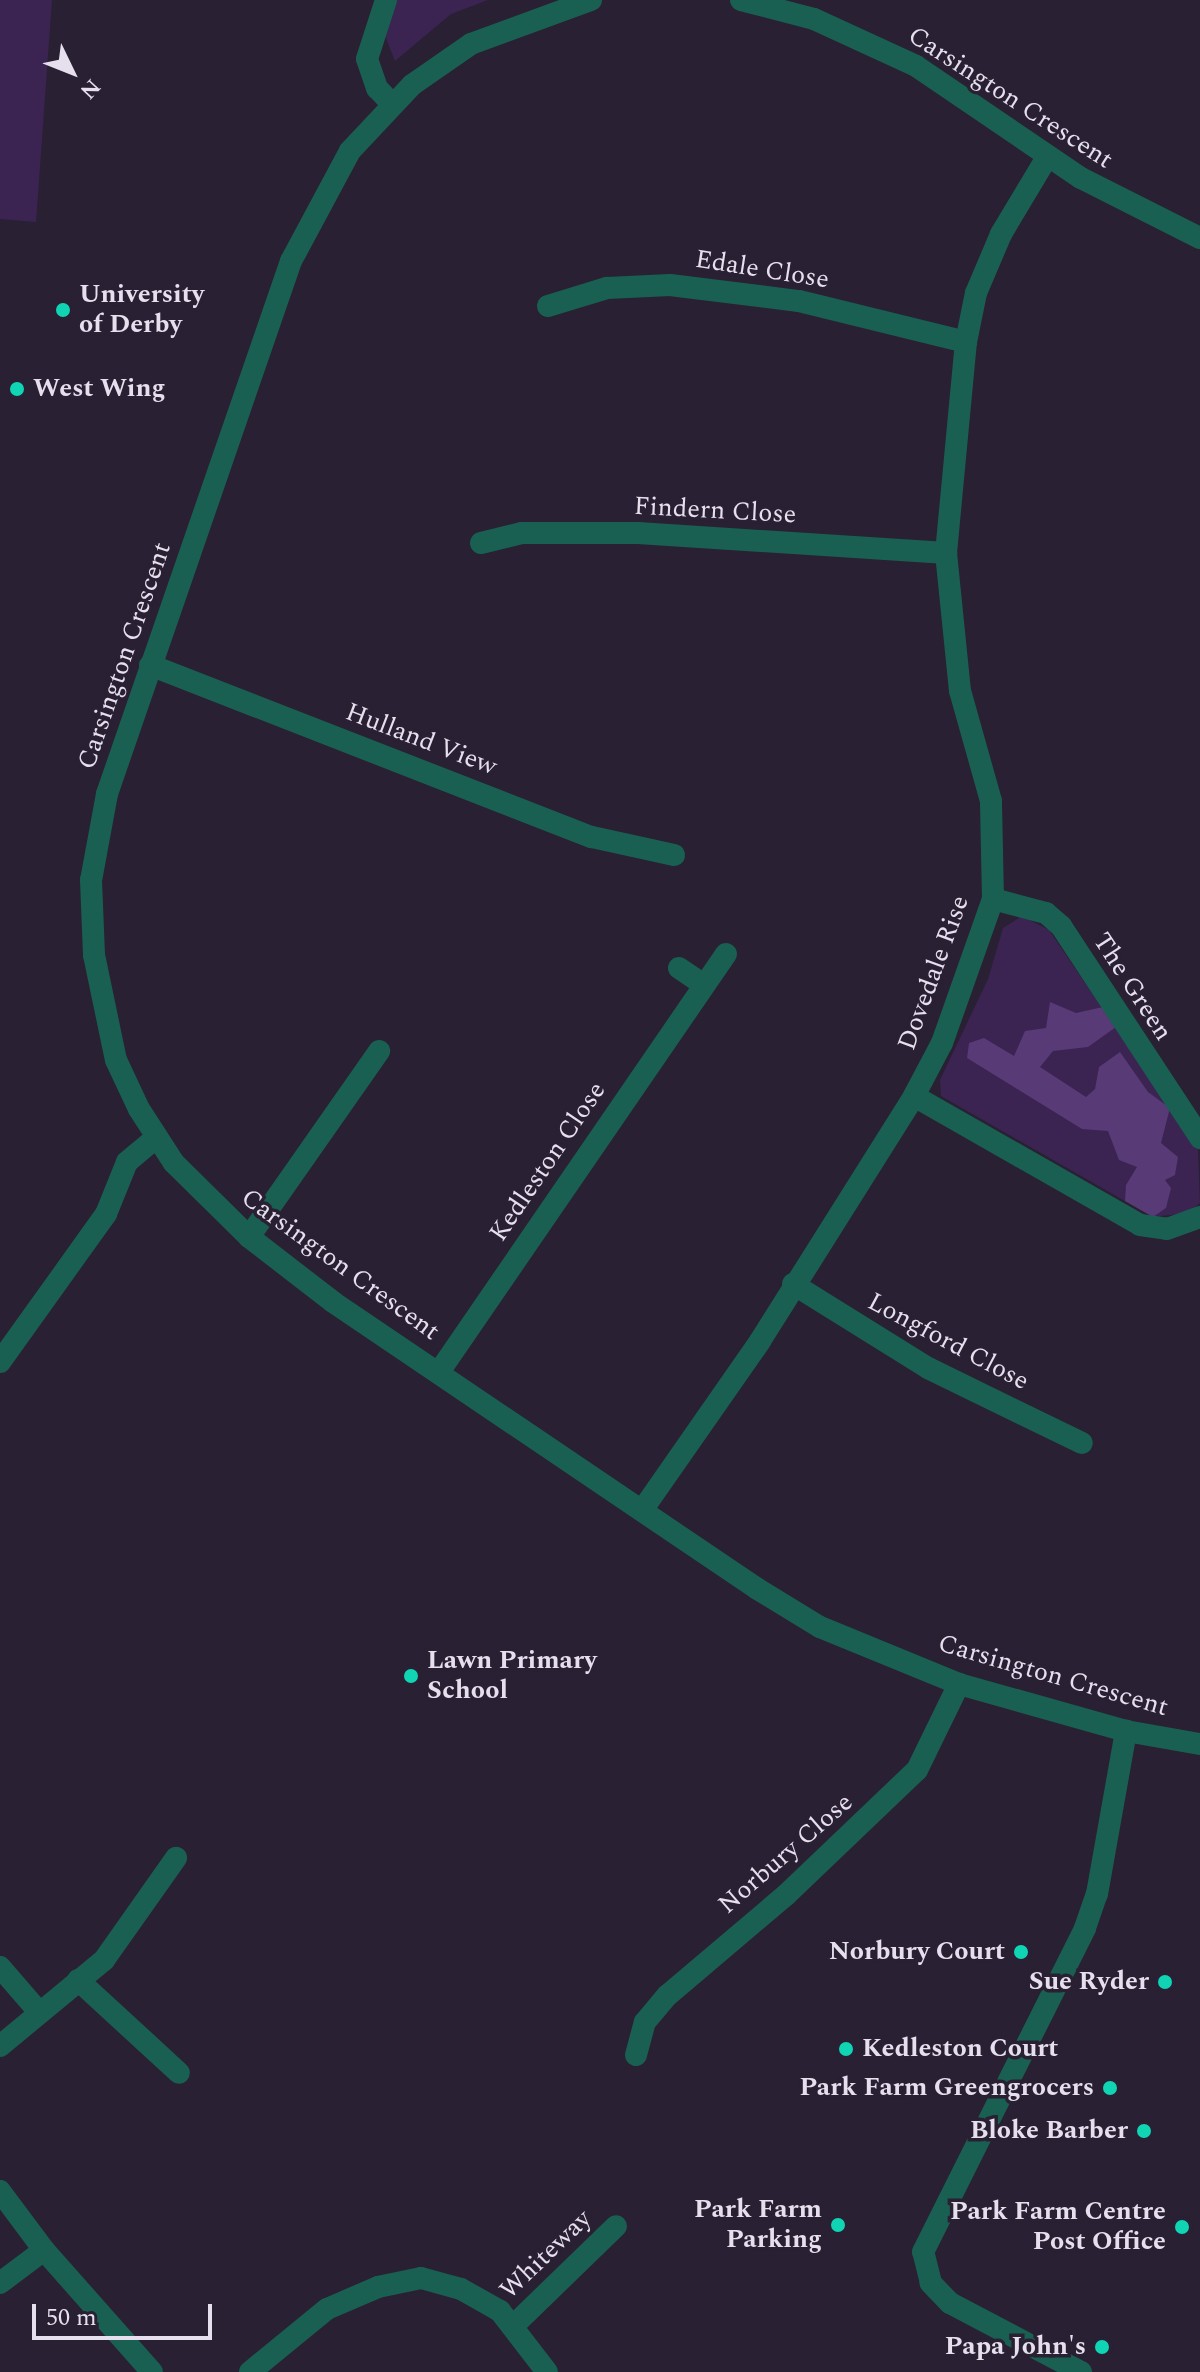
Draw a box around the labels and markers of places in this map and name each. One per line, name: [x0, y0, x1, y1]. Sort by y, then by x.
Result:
place label: University of Derby: [79, 279, 204, 340]
marker: University of Derby: [54, 301, 72, 319]
place label: West Wing: [33, 373, 166, 405]
marker: West Wing: [8, 380, 26, 398]
place label: Lawn Primary School: [427, 1645, 597, 1706]
marker: Lawn Primary School: [402, 1667, 420, 1685]
place label: Norbury Court: [829, 1936, 1005, 1968]
marker: Norbury Court: [1012, 1943, 1030, 1961]
place label: Sue Ryder: [1029, 1966, 1149, 1998]
marker: Sue Ryder: [1156, 1973, 1174, 1991]
place label: Kedleston Court: [862, 2033, 1058, 2065]
marker: Kedleston Court: [837, 2040, 855, 2058]
place label: Park Farm Greengrocers: [799, 2072, 1094, 2104]
marker: Park Farm Greengrocers: [1101, 2079, 1119, 2097]
place label: Bloke Barber: [970, 2115, 1128, 2147]
marker: Bloke Barber: [1135, 2122, 1153, 2140]
place label: Park Farm Parking: [694, 2194, 822, 2256]
place label: Park Farm Centre Post Office: [950, 2196, 1166, 2258]
marker: Park Farm Parking: [829, 2216, 847, 2234]
marker: Park Farm Centre Post Office: [1173, 2218, 1191, 2236]
place label: Papa John's: [945, 2331, 1086, 2363]
marker: Papa John's: [1093, 2338, 1111, 2356]

